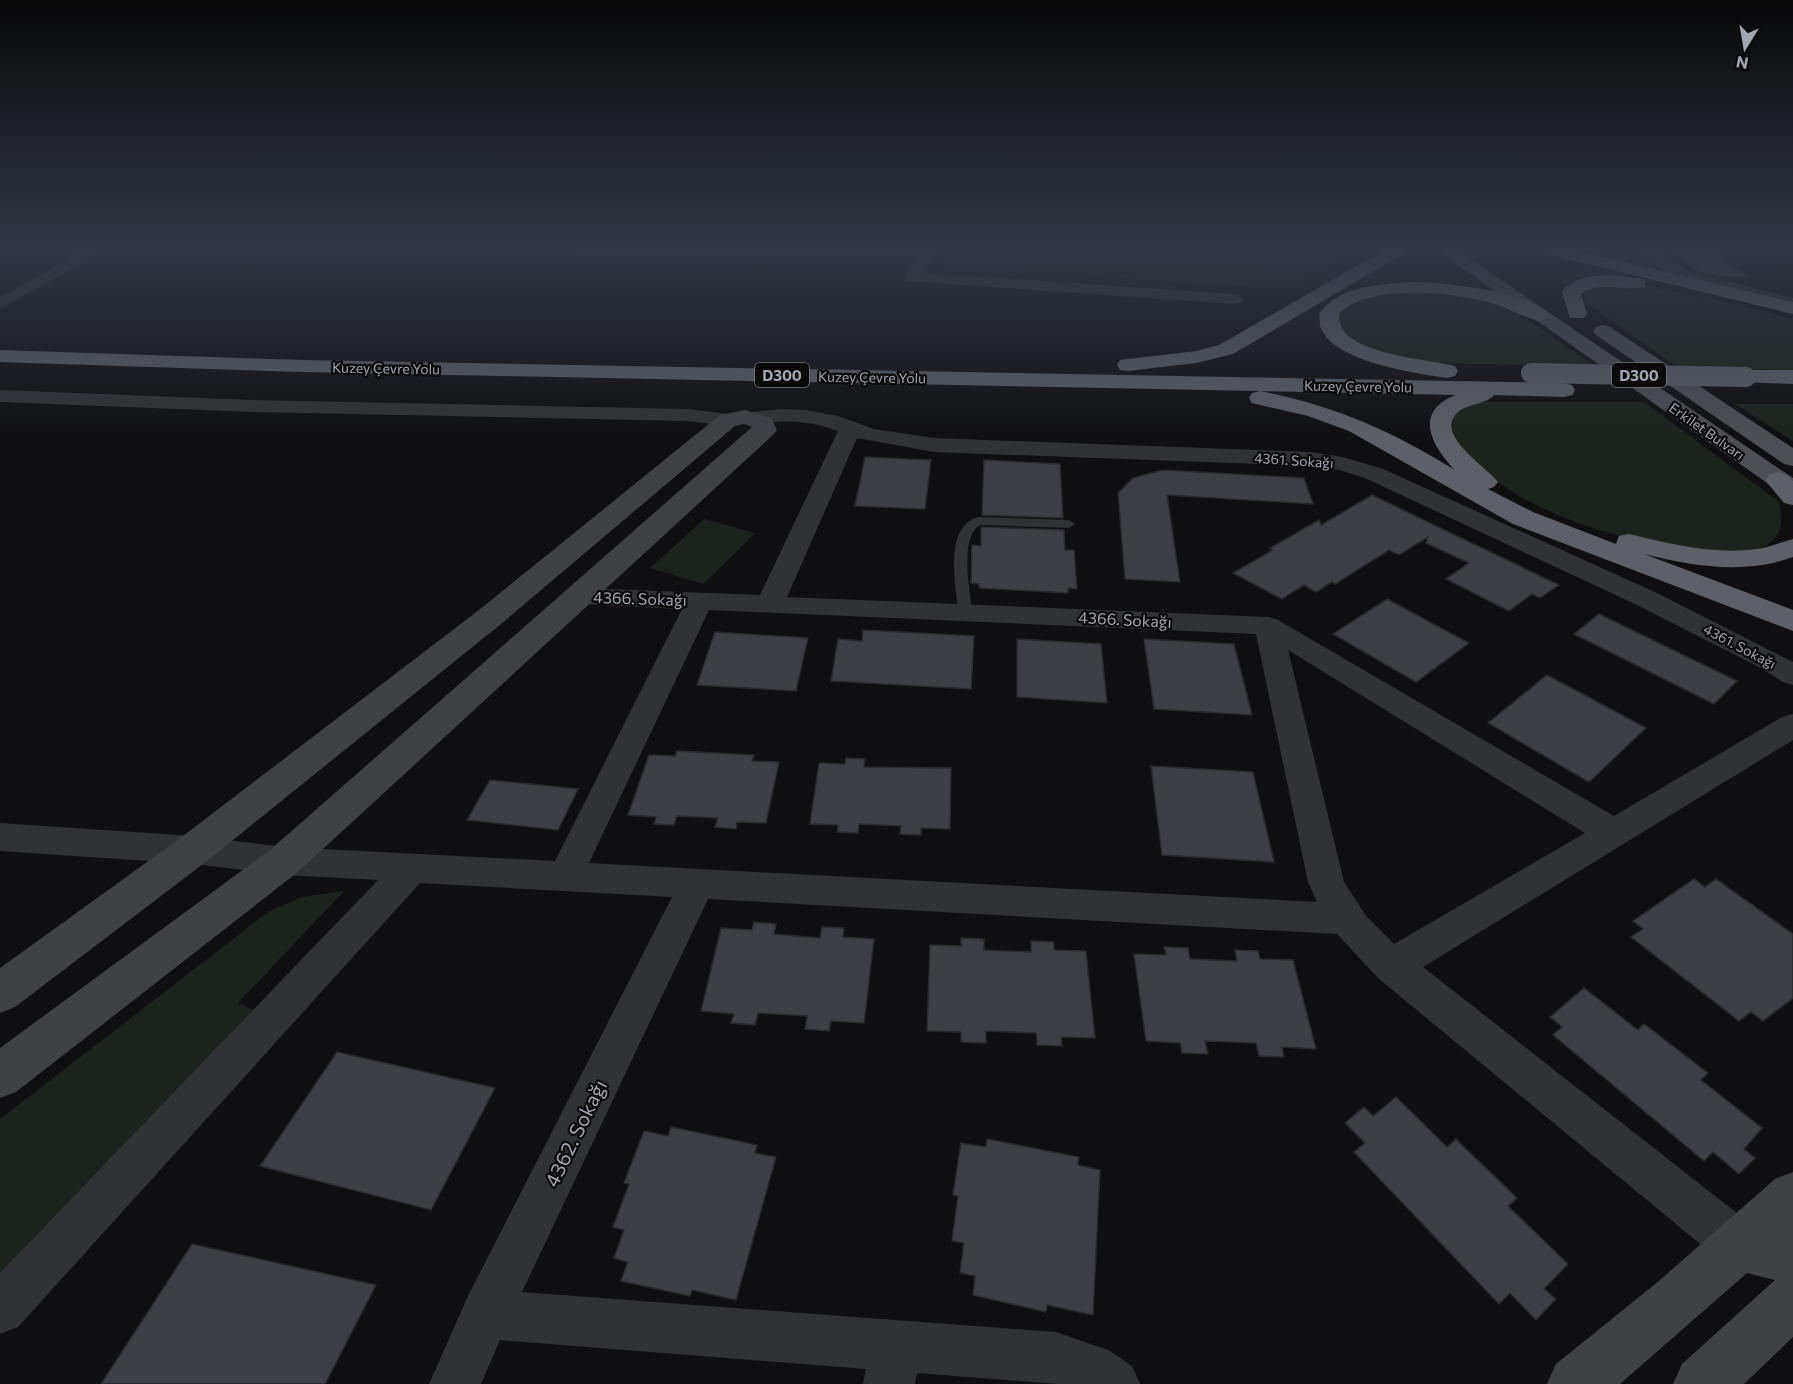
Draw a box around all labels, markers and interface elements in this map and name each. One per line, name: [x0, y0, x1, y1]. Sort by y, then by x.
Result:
north arrow: [1715, 18, 1775, 78]
text: N: [1734, 53, 1750, 74]
street label: Kuzey Çevre Yolu: [332, 359, 440, 377]
road number: D300: [755, 363, 809, 387]
road number: D300: [1612, 363, 1666, 387]
street label: Kuzey Çevre Yolu: [818, 368, 926, 386]
street label: Kuzey Çevre Yolu: [1304, 377, 1412, 395]
street label: Erkilet Bulvarı: [1666, 399, 1748, 463]
street label: 4361. Sokağı: [1254, 449, 1334, 471]
street label: 4366. Sokağı: [593, 587, 687, 609]
street label: 4366. Sokağı: [1078, 607, 1172, 631]
street label: 4361. Sokağı: [1701, 620, 1779, 672]
street label: 4362. Sokağı: [539, 1076, 611, 1190]

